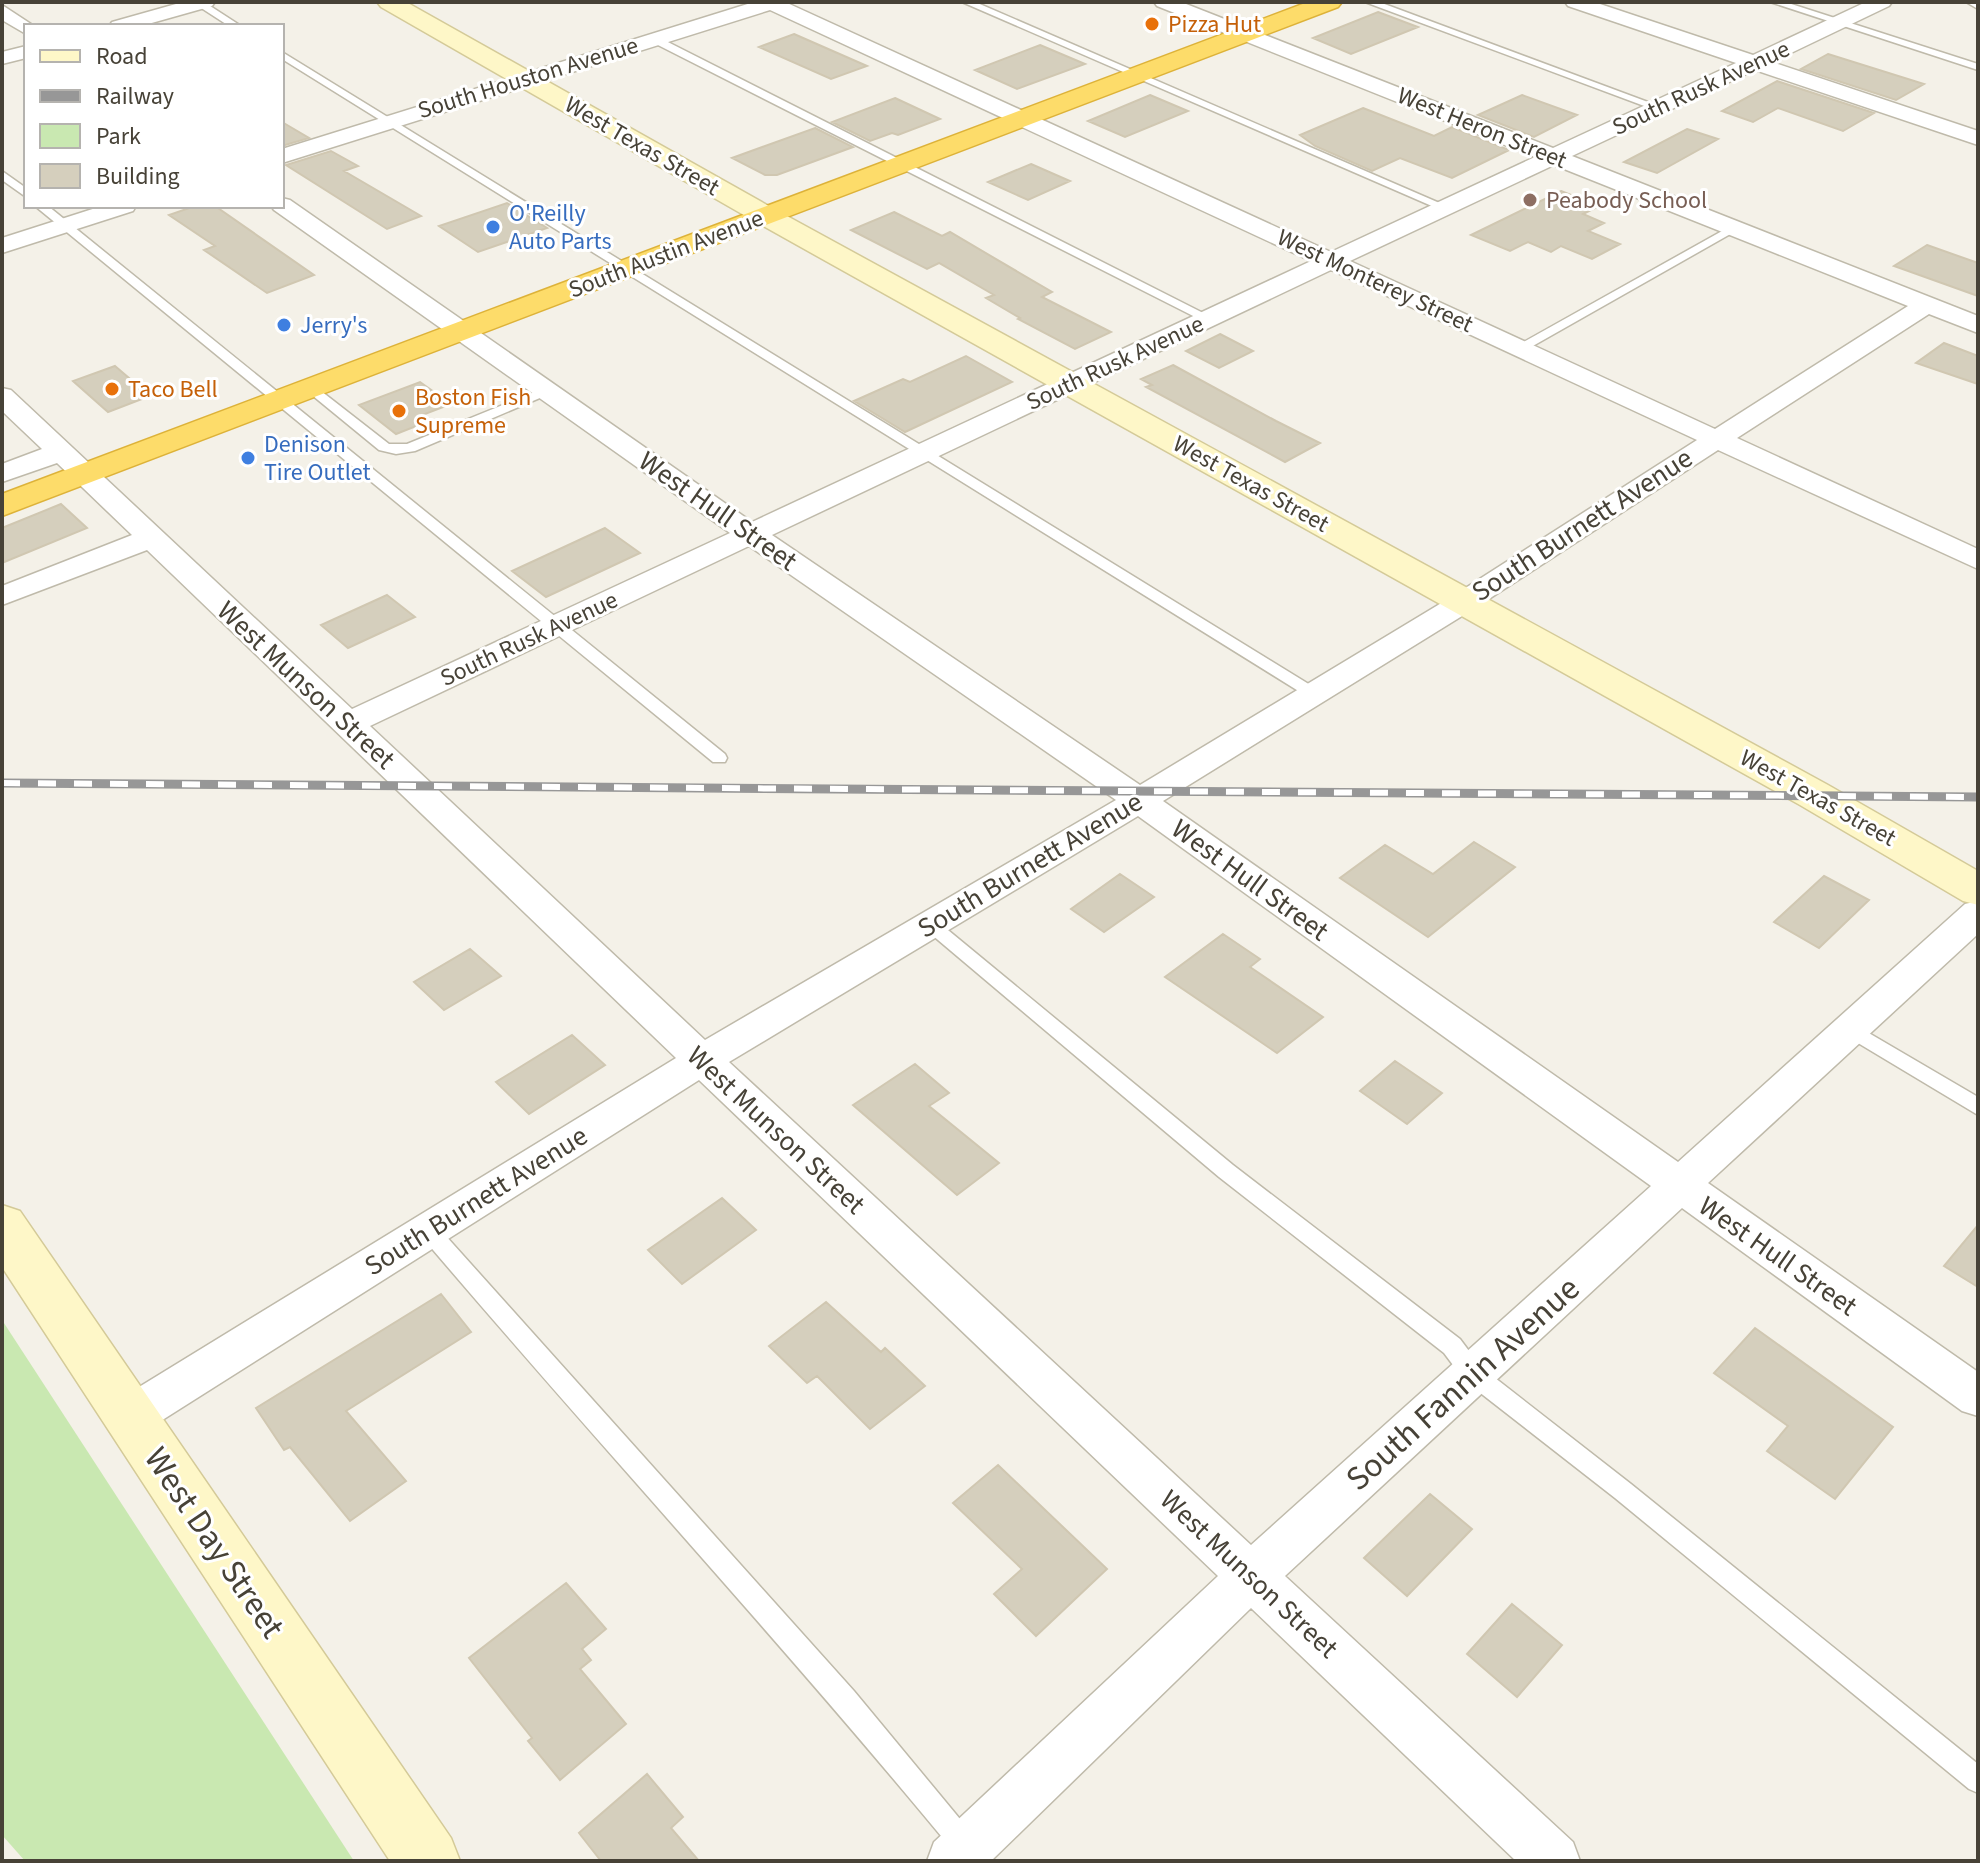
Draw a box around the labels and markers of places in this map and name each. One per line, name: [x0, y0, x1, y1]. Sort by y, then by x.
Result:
place label: Pizza Hut: [1168, 7, 1261, 42]
marker: Pizza Hut: [1143, 15, 1161, 33]
place label: Peabody School: [1546, 183, 1707, 218]
marker: Peabody School: [1521, 191, 1539, 209]
place label: O'Reilly Auto Parts: [509, 196, 611, 259]
marker: O'Reilly Auto Parts: [484, 218, 502, 236]
place label: Jerry's: [300, 308, 367, 343]
marker: Jerry's: [275, 316, 293, 334]
place label: Taco Bell: [128, 372, 218, 407]
marker: Taco Bell: [103, 380, 121, 398]
place label: Boston Fish Supreme: [415, 380, 531, 443]
marker: Boston Fish Supreme: [390, 402, 408, 420]
place label: Denison Tire Outlet: [264, 427, 371, 490]
marker: Denison Tire Outlet: [239, 449, 257, 467]

